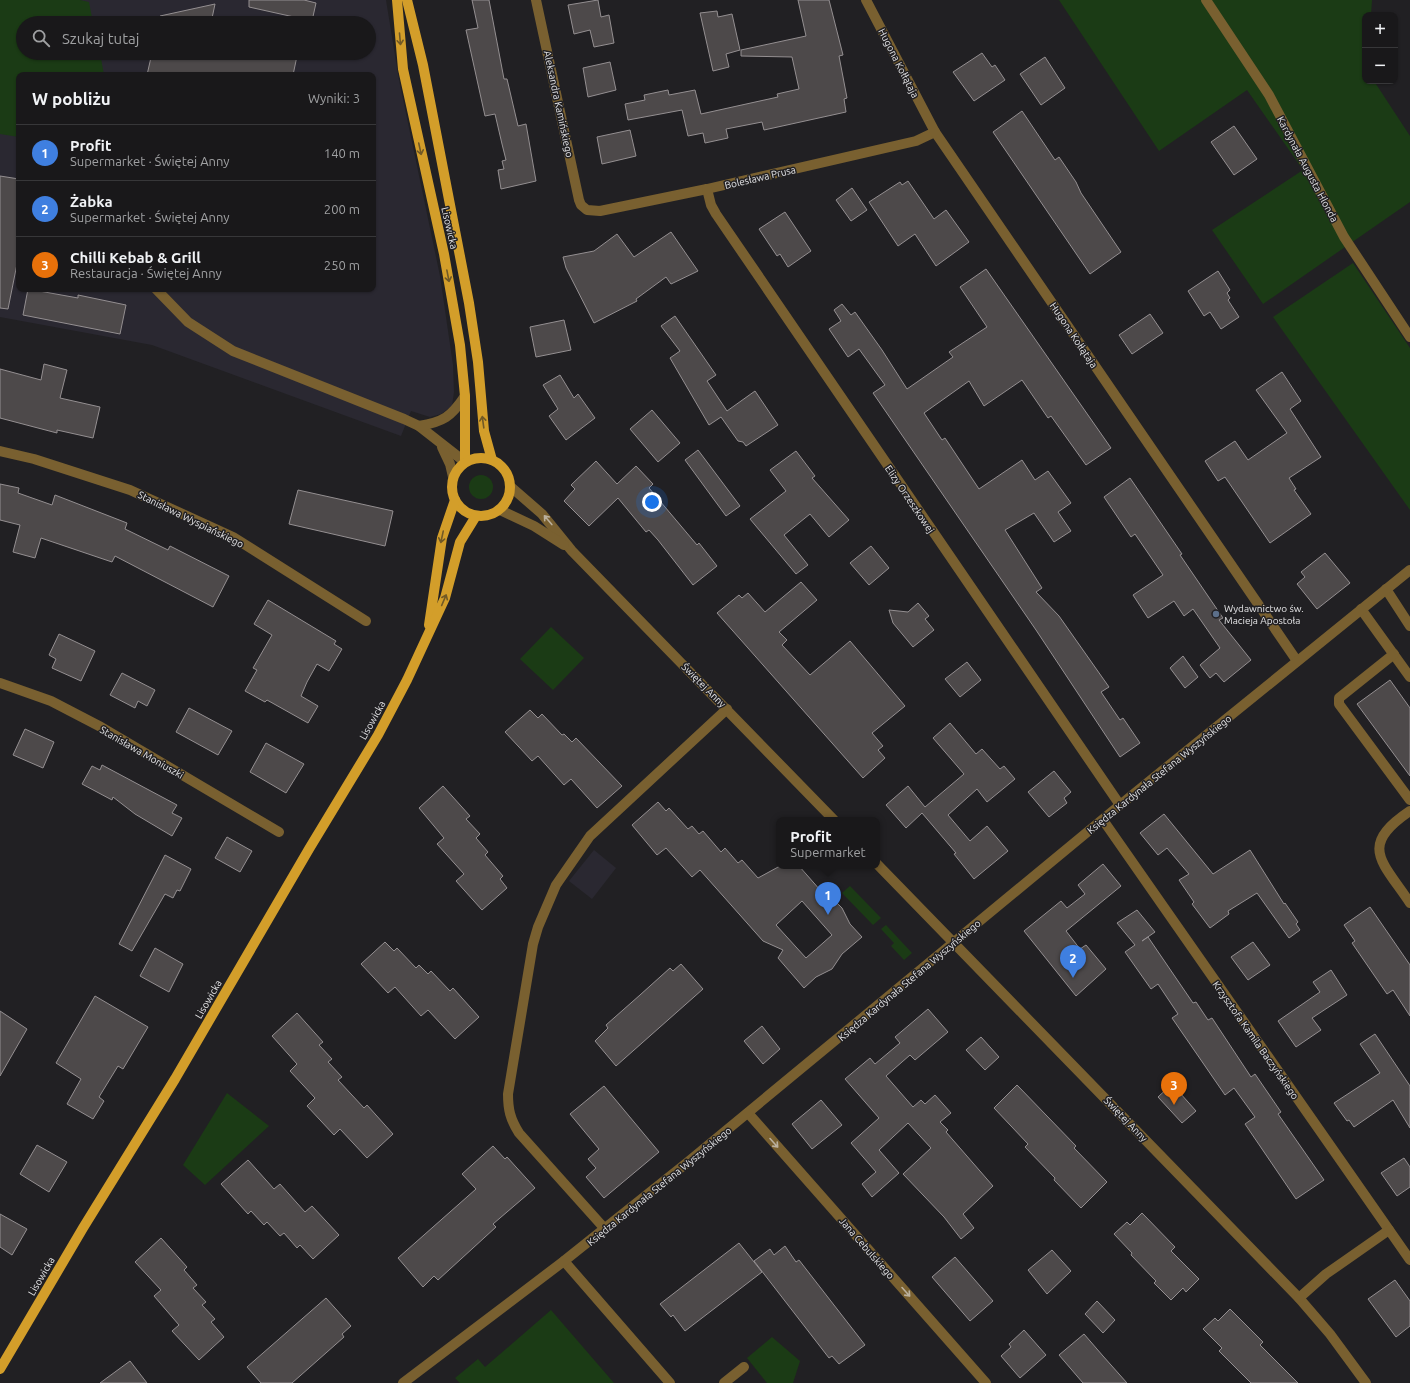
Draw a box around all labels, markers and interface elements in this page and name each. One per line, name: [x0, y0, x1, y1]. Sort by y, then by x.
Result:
map controls: [1362, 12, 1398, 84]
button: +: [1362, 12, 1398, 48]
search box: [16, 16, 376, 60]
icon: search: [30, 27, 52, 49]
street label: Hugona Kołłątaja: [876, 27, 921, 100]
text: Szukaj tutaj: [62, 30, 139, 47]
one-way arrow: [396, 32, 404, 45]
button: −: [1362, 48, 1398, 84]
street label: Aleksandra Kamińskiego: [542, 50, 575, 159]
text: W pobliżu: [32, 89, 111, 108]
text: Wyniki: 3: [308, 91, 360, 105]
street label: Kardynała Augusta Hlonda: [1275, 114, 1340, 224]
text: Profit: [70, 137, 111, 154]
one-way arrow: [417, 142, 425, 155]
text: 1: [41, 146, 49, 160]
text: 140 m: [324, 146, 360, 160]
text: Supermarket · Świętej Anny: [70, 154, 230, 168]
street label: Bolesława Prusa: [723, 164, 797, 191]
text: Żabka: [70, 193, 113, 210]
text: 2: [41, 202, 49, 216]
text: 200 m: [324, 202, 360, 216]
street label: Lisowicka: [439, 206, 460, 250]
text: Supermarket · Świętej Anny: [70, 210, 230, 224]
text: Chilli Kebab & Grill: [70, 249, 201, 266]
text: 3: [41, 258, 49, 272]
text: 250 m: [324, 258, 360, 272]
text: Restauracja · Świętej Anny: [70, 266, 222, 280]
one-way arrow: [444, 269, 452, 282]
street label: Hugona Kołłątaja: [1048, 301, 1099, 370]
one-way arrow: [479, 416, 487, 429]
street label: Elizy Orzeszkowej: [883, 463, 936, 535]
street label: Stanisława Wyspiańskiego: [136, 489, 246, 550]
your location: [642, 492, 662, 512]
one-way arrow: [543, 515, 552, 525]
one-way arrow: [438, 530, 446, 543]
one-way arrow: [440, 594, 448, 606]
place label: Wydawnictwo św. Macieja Apostoła: [1224, 603, 1304, 626]
marker: Wydawnictwo św. Macieja Apostoła: [1211, 609, 1221, 619]
street label: Świętej Anny: [679, 660, 729, 710]
street label: Lisowicka: [357, 699, 388, 742]
street label: Księdza Kardynała Stefana Wyszyńskiego: [1085, 713, 1234, 836]
street label: Stanisława Moniuszki: [98, 724, 185, 781]
popup: [776, 817, 880, 869]
text: Profit: [790, 828, 832, 845]
text: Supermarket: [790, 845, 866, 859]
pin: 1: [815, 882, 841, 915]
street label: Księdza Kardynała Stefana Wyszyńskiego: [836, 917, 983, 1043]
pin: 2: [1060, 945, 1086, 978]
street label: Lisowicka: [193, 978, 224, 1021]
street label: Krzysztofa Kamila Baczyńskiego: [1210, 979, 1301, 1102]
pin: 3: [1161, 1072, 1187, 1105]
street label: Świętej Anny: [1102, 1094, 1150, 1144]
street label: Księdza Kardynała Stefana Wyszyńskiego: [585, 1125, 734, 1248]
one-way arrow: [769, 1137, 778, 1148]
street label: Jana Cebulskiego: [837, 1215, 896, 1281]
street label: Lisowicka: [26, 1255, 57, 1298]
one-way arrow: [902, 1287, 911, 1298]

